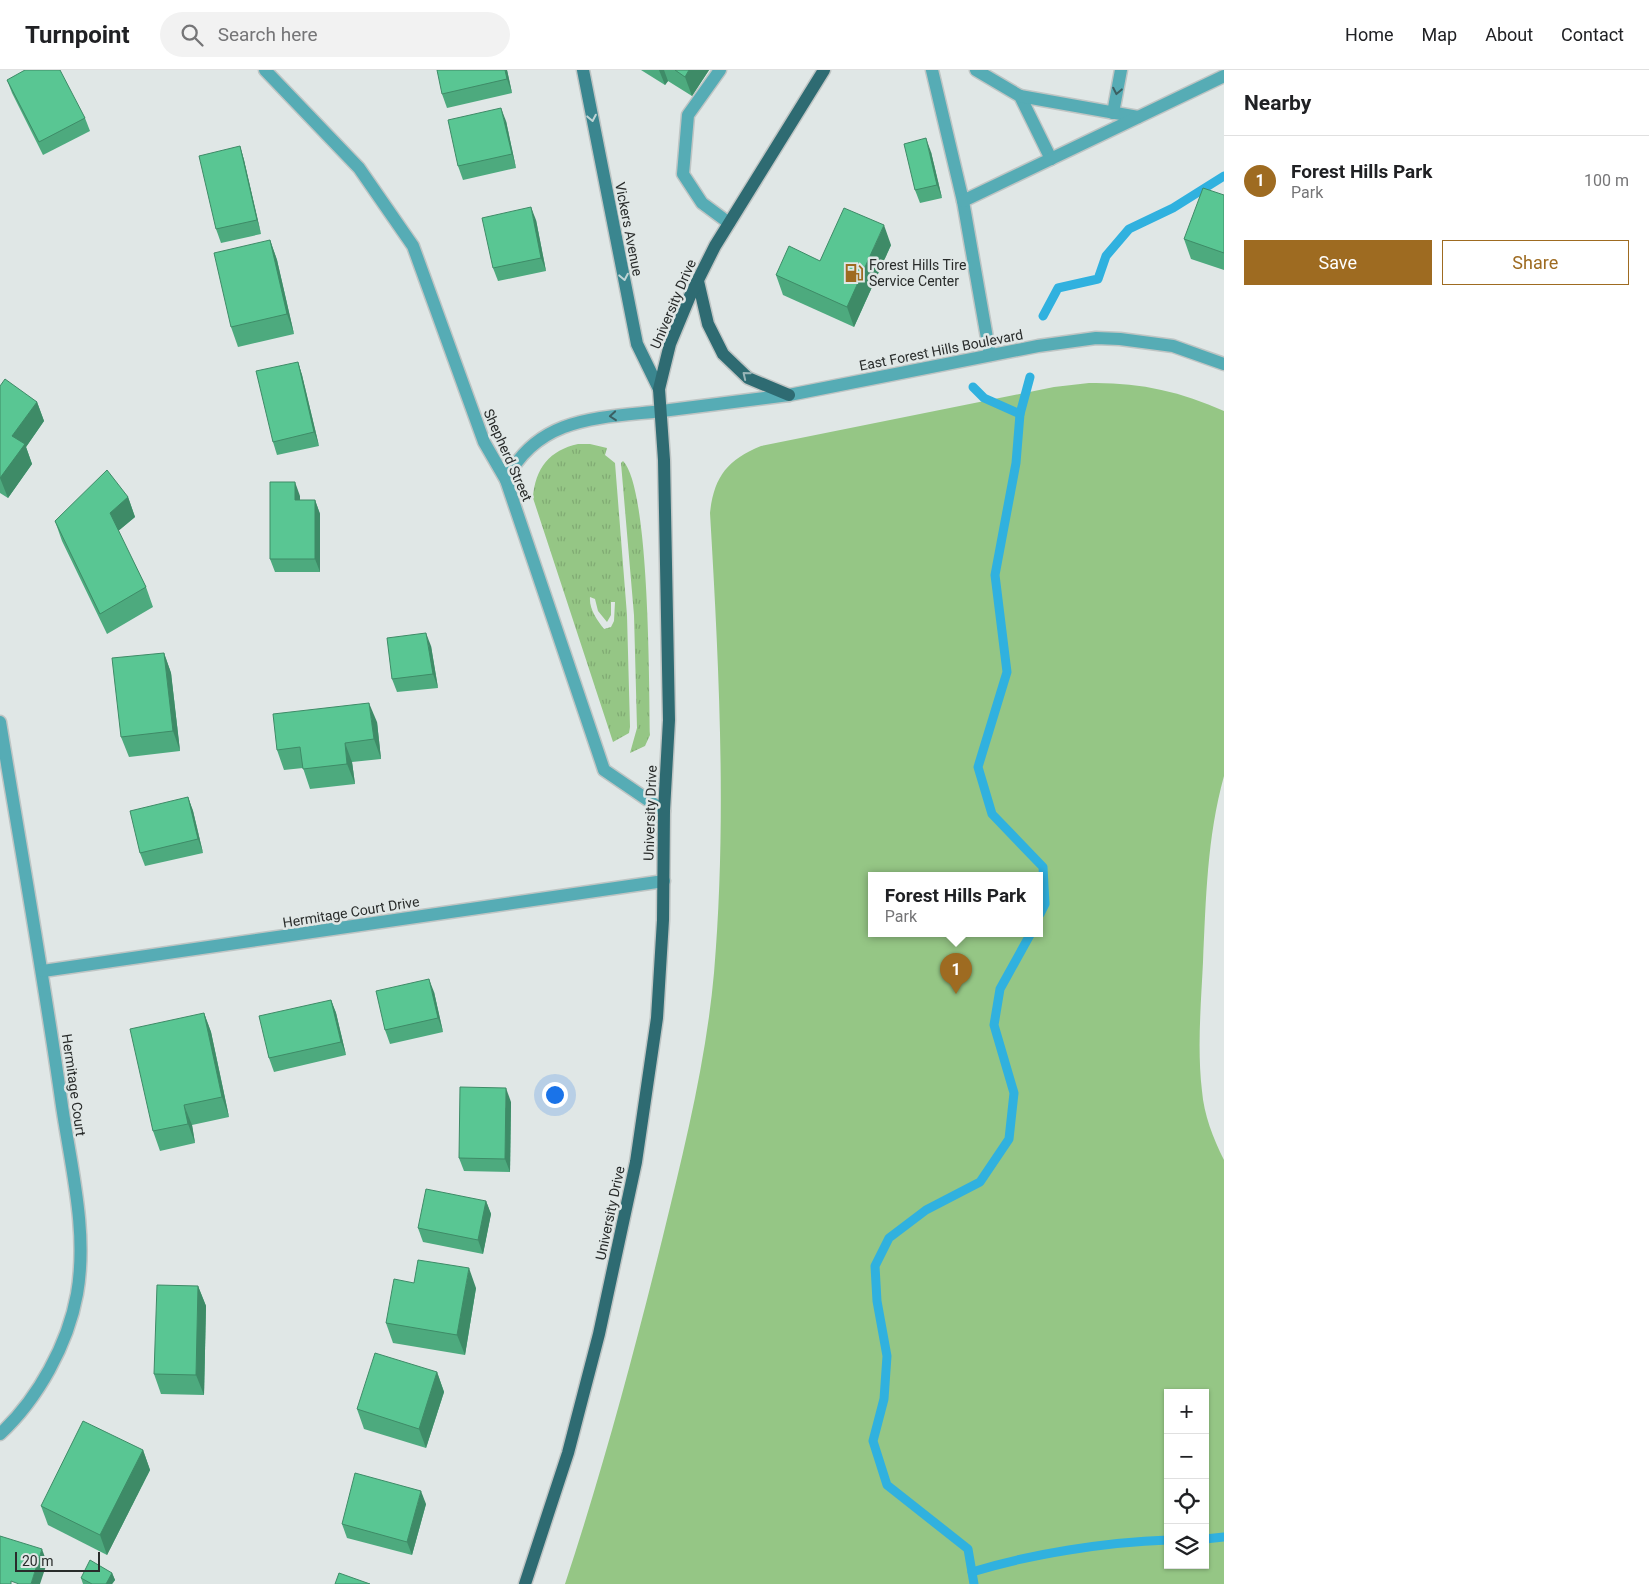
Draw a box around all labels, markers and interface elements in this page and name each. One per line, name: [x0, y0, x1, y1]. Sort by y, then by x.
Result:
search box: [160, 12, 510, 57]
text: Turnpoint: [25, 21, 130, 49]
icon: search: [178, 21, 206, 49]
text: Search here: [218, 23, 318, 46]
text: Home: [1345, 24, 1394, 45]
text: Map: [1422, 24, 1457, 45]
text: About: [1485, 24, 1533, 45]
text: Contact: [1561, 24, 1624, 45]
one-way arrow: [1112, 87, 1123, 96]
text: Nearby: [1244, 91, 1311, 115]
one-way arrow: [586, 113, 597, 122]
text: Forest Hills Park: [1291, 160, 1432, 183]
text: 1: [1255, 171, 1265, 190]
text: 100 m: [1584, 171, 1629, 190]
street label: Vickers Avenue: [612, 181, 646, 277]
text: Park: [1291, 183, 1323, 202]
button: Save: [1244, 240, 1432, 285]
button: Share: [1442, 240, 1629, 285]
street label: University Drive: [647, 257, 699, 351]
place label: Forest Hills Tire Service Center: [869, 257, 966, 289]
fuel station icon: Forest Hills Tire Service Center: [843, 262, 865, 284]
one-way arrow: [618, 273, 628, 282]
street label: East Forest Hills Boulevard: [858, 326, 1024, 374]
one-way arrow: [742, 371, 751, 380]
street label: Shepherd Street: [480, 406, 536, 504]
one-way arrow: [609, 410, 617, 421]
street label: University Drive: [640, 765, 660, 861]
popup: [868, 872, 1043, 937]
text: Forest Hills Park: [885, 884, 1026, 907]
street label: Hermitage Court Drive: [281, 893, 421, 931]
text: Park: [885, 907, 917, 926]
pin: 1: [940, 953, 972, 994]
street label: Hermitage Court: [59, 1033, 89, 1138]
your location: [542, 1082, 568, 1108]
street label: University Drive: [592, 1164, 628, 1262]
map controls: [1164, 1389, 1209, 1569]
button: +: [1164, 1389, 1209, 1434]
button: −: [1164, 1434, 1209, 1479]
button: locate: [1164, 1479, 1209, 1524]
button: layers: [1164, 1524, 1209, 1569]
scale bar: [15, 1549, 100, 1572]
text: 20 m: [22, 1553, 54, 1569]

